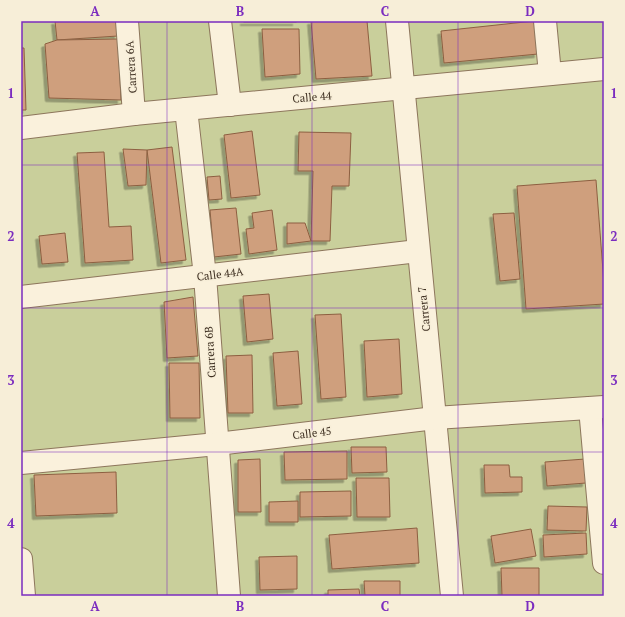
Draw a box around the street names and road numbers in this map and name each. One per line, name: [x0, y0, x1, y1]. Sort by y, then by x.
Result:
street label: Carrera 6A: [122, 40, 140, 94]
street label: Calle 44: [292, 88, 332, 106]
street label: Calle 44A: [196, 264, 245, 284]
street label: Carrera 7: [415, 286, 433, 332]
street label: Carrera 6B: [201, 325, 219, 378]
street label: Calle 45: [292, 424, 332, 442]

